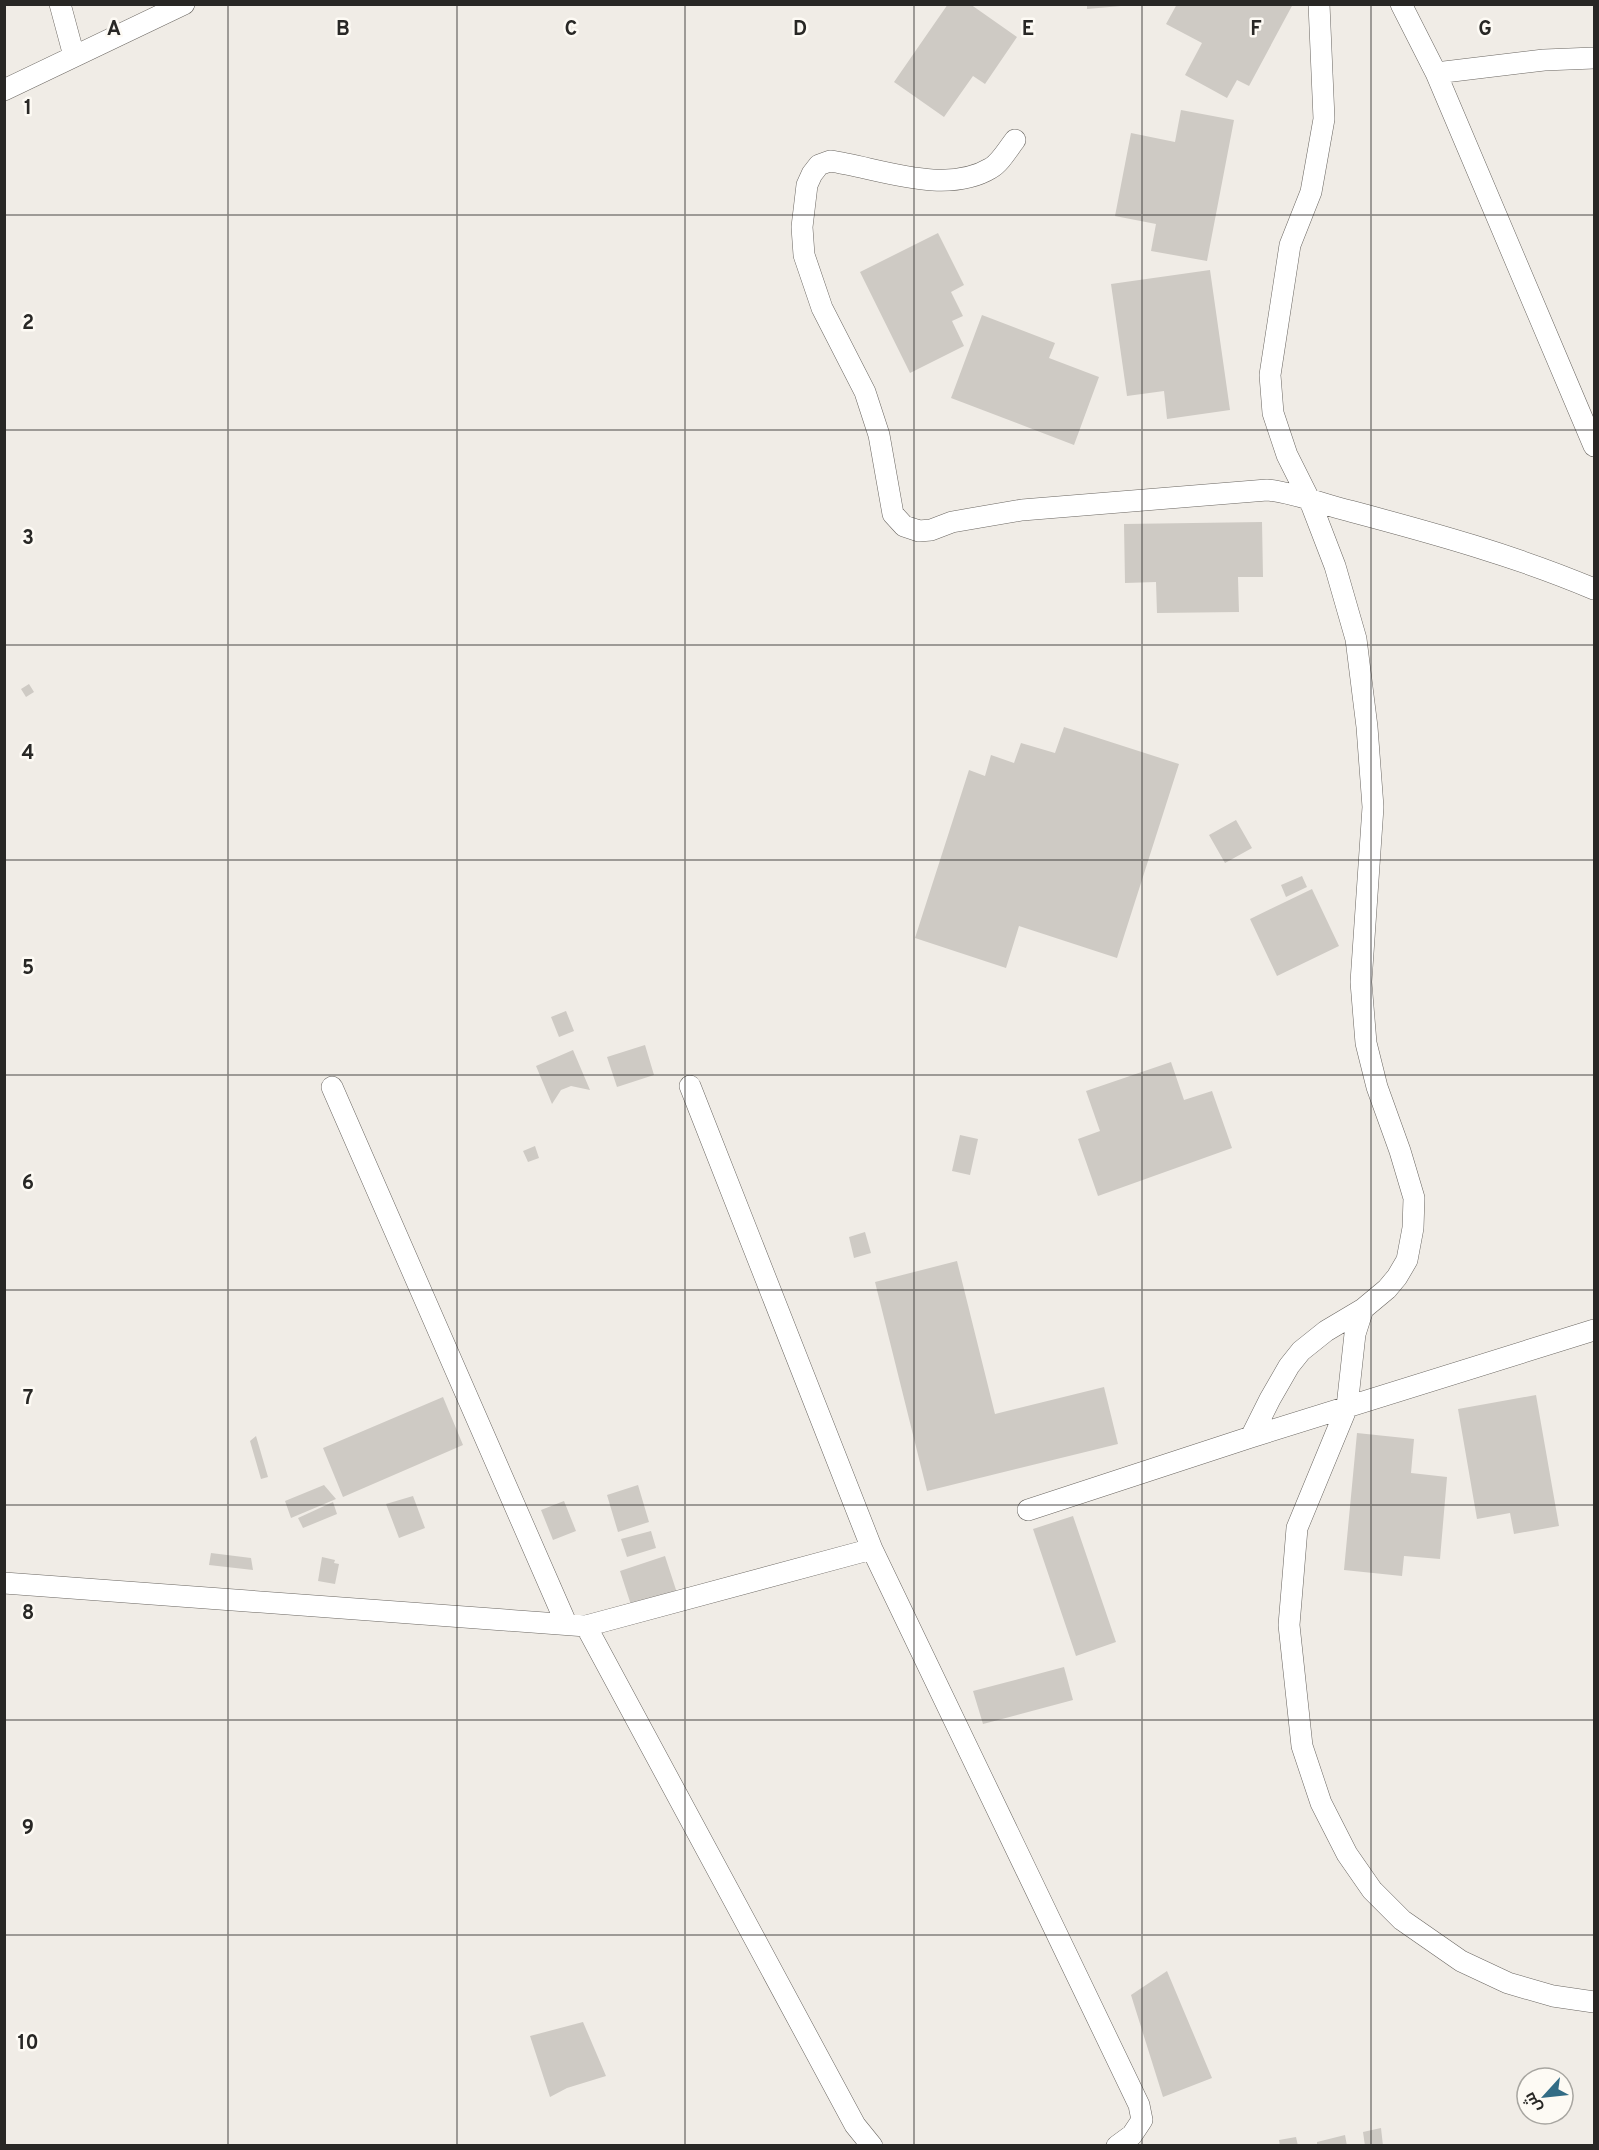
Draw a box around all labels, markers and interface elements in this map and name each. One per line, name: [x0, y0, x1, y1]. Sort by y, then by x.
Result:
text: A: [107, 17, 121, 43]
text: B: [336, 17, 350, 43]
text: C: [565, 17, 577, 43]
text: D: [793, 17, 807, 43]
text: E: [1022, 17, 1034, 43]
text: F: [1250, 17, 1262, 43]
text: G: [1478, 17, 1492, 43]
text: 1: [24, 96, 32, 122]
text: 2: [22, 311, 34, 337]
text: 3: [22, 526, 34, 552]
text: 4: [22, 741, 34, 767]
text: 5: [22, 956, 34, 982]
text: 6: [22, 1171, 34, 1197]
text: 7: [23, 1386, 33, 1412]
text: 8: [22, 1601, 34, 1627]
text: 9: [22, 1816, 34, 1842]
text: 10: [17, 2031, 39, 2057]
north arrow: [1515, 2066, 1575, 2126]
text: ش: [1520, 2088, 1547, 2116]

